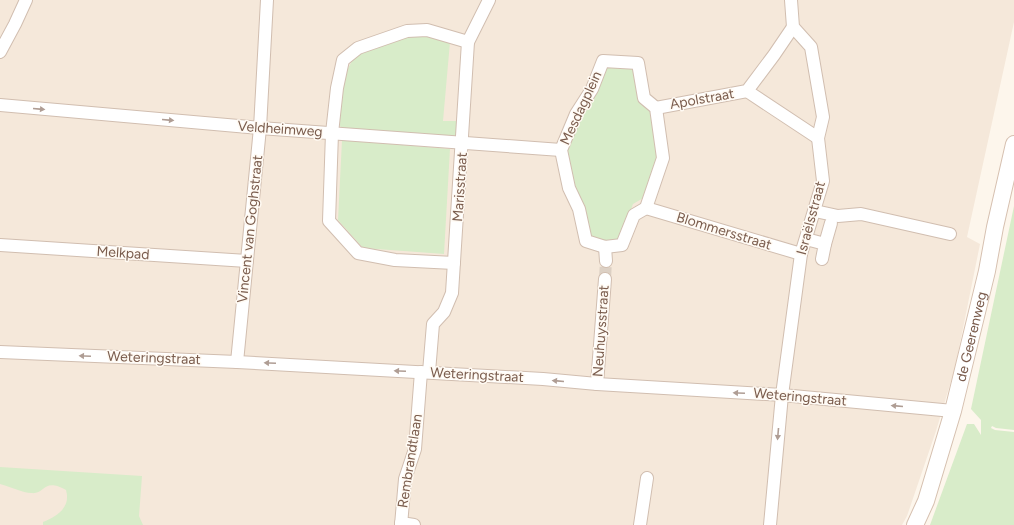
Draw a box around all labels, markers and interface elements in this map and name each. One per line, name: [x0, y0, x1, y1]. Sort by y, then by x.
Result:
street label: Mesdagplein: [556, 68, 606, 148]
street label: Apolstraat: [668, 85, 736, 113]
one-way arrow: [33, 105, 45, 112]
one-way arrow: [162, 116, 174, 123]
street label: Veldheimweg: [237, 118, 323, 140]
street label: Marisstraat: [449, 152, 471, 222]
street label: Vincent van Goghstraat: [234, 154, 266, 304]
street label: Israëlsstraat: [793, 179, 829, 257]
street label: Blommersstraat: [674, 208, 774, 254]
street label: Melkpad: [96, 243, 150, 263]
street label: Neuhuysstraat: [589, 285, 613, 377]
street label: de Geerenweg: [952, 290, 990, 383]
street label: Weteringstraat: [107, 348, 201, 368]
one-way arrow: [79, 352, 91, 359]
one-way arrow: [264, 360, 276, 367]
street label: Weteringstraat: [430, 364, 524, 386]
one-way arrow: [393, 368, 406, 374]
one-way arrow: [552, 377, 564, 384]
street label: Weteringstraat: [753, 384, 847, 410]
one-way arrow: [733, 389, 745, 396]
one-way arrow: [891, 402, 903, 409]
street label: Rembrandtlaan: [394, 413, 426, 509]
one-way arrow: [775, 428, 782, 440]

